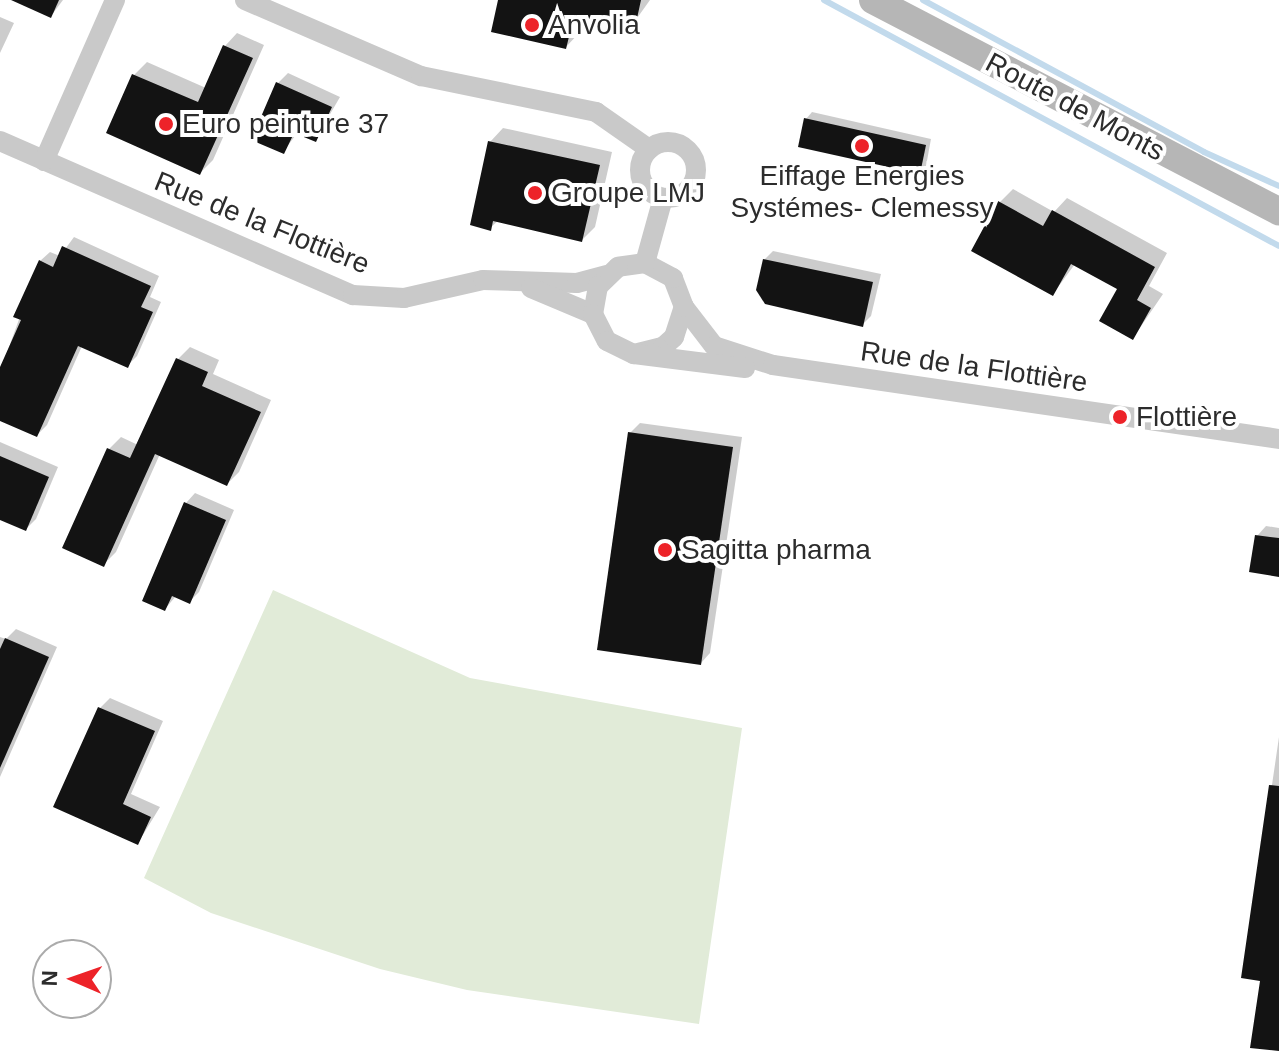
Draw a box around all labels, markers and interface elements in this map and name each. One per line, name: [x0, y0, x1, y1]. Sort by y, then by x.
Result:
place label: Anvolia: [548, 8, 640, 42]
marker: Anvolia: [523, 16, 541, 34]
street label: Route de Monts: [980, 46, 1170, 168]
place label: Euro peinture 37: [182, 107, 389, 141]
marker: Euro peinture 37: [157, 115, 175, 133]
marker: Eiffage Energies Systémes- Clemessy: [853, 137, 871, 155]
place label: Eiffage Energies Systémes- Clemessy: [731, 159, 993, 225]
street label: Rue de la Flottière: [150, 165, 374, 281]
place label: Groupe LMJ: [551, 176, 705, 210]
marker: Groupe LMJ: [526, 184, 544, 202]
street label: Rue de la Flottière: [858, 334, 1090, 400]
place label: Flottière: [1136, 400, 1237, 434]
marker: Flottière: [1111, 408, 1129, 426]
place label: Sagitta pharma: [681, 533, 871, 567]
marker: Sagitta pharma: [656, 541, 674, 559]
north arrow: [32, 939, 112, 1019]
text: N: [37, 970, 62, 987]

